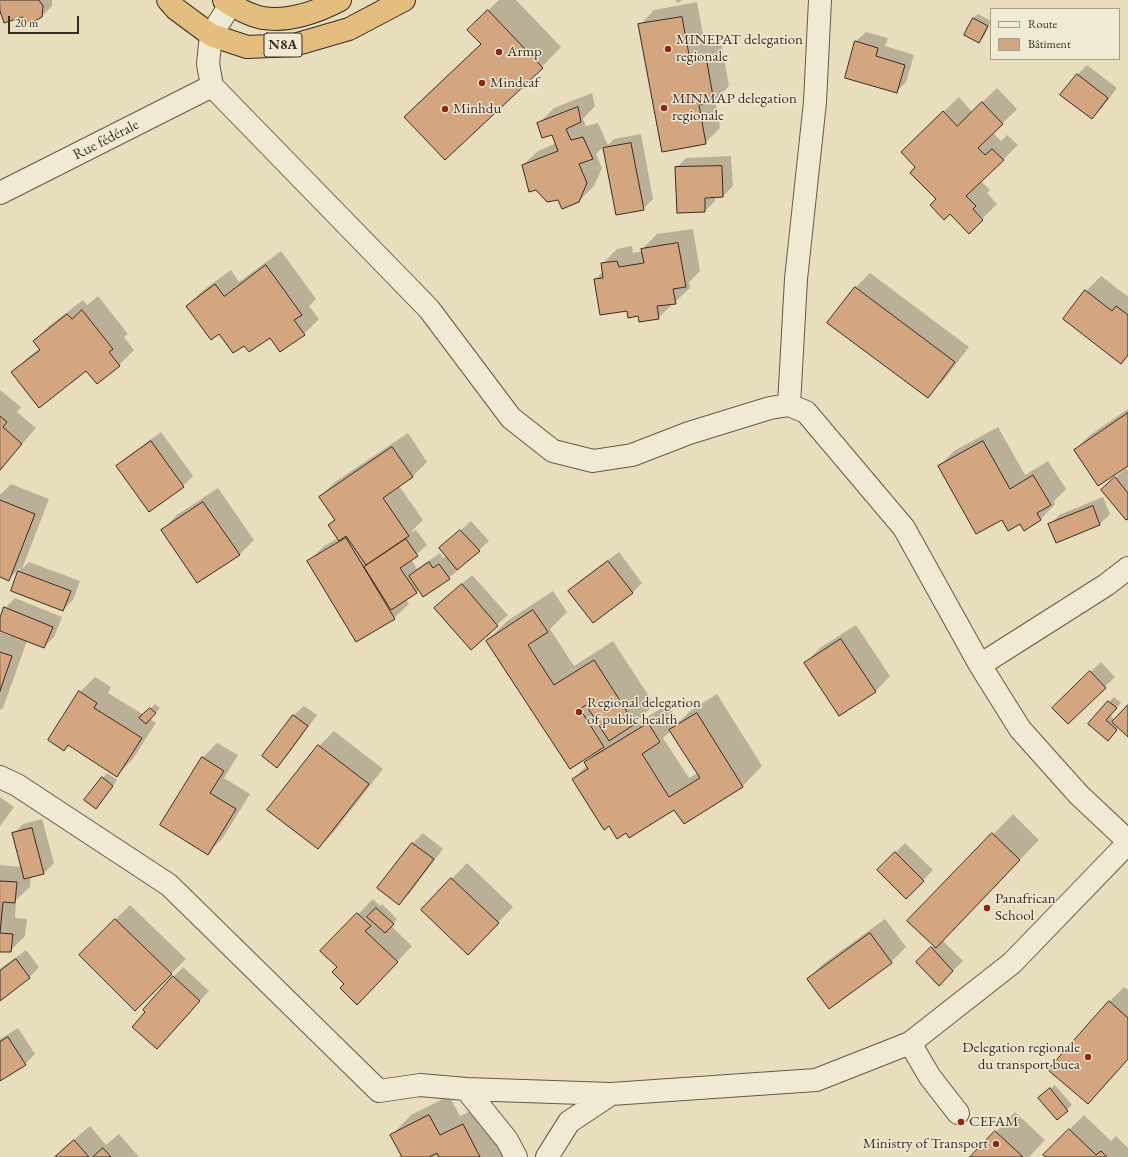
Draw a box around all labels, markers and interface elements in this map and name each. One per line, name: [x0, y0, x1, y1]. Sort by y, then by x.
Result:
scale bar: [10, 8, 81, 34]
legend: [990, 8, 1120, 60]
text: 20 m: [15, 15, 38, 31]
text: Route: [1028, 16, 1057, 32]
place label: MINEPAT delegation regionale: [676, 31, 803, 66]
road number: N8A: [264, 33, 302, 57]
text: Bâtiment: [1028, 36, 1071, 52]
place label: Armp: [507, 43, 542, 61]
marker: MINEPAT delegation regionale: [663, 44, 673, 54]
marker: Armp: [494, 47, 504, 57]
place label: Mindcaf: [490, 74, 539, 92]
marker: Mindcaf: [477, 78, 487, 88]
place label: MINMAP delegation regionale: [672, 90, 797, 125]
place label: Minhdu: [453, 100, 501, 118]
marker: MINMAP delegation regionale: [659, 103, 669, 113]
marker: Minhdu: [440, 104, 450, 114]
street label: Rue fédérale: [70, 116, 142, 164]
place label: Regional delegation of public health: [587, 694, 701, 729]
marker: Regional delegation of public health: [574, 707, 584, 717]
place label: Panafrican School: [995, 890, 1056, 925]
marker: Panafrican School: [982, 903, 992, 913]
place label: Delegation regionale du transport buea: [962, 1039, 1080, 1074]
marker: Delegation regionale du transport buea: [1083, 1052, 1093, 1062]
place label: CEFAM: [969, 1113, 1019, 1131]
marker: CEFAM: [956, 1117, 966, 1127]
place label: Ministry of Transport: [863, 1135, 988, 1153]
marker: Ministry of Transport: [991, 1139, 1001, 1149]

